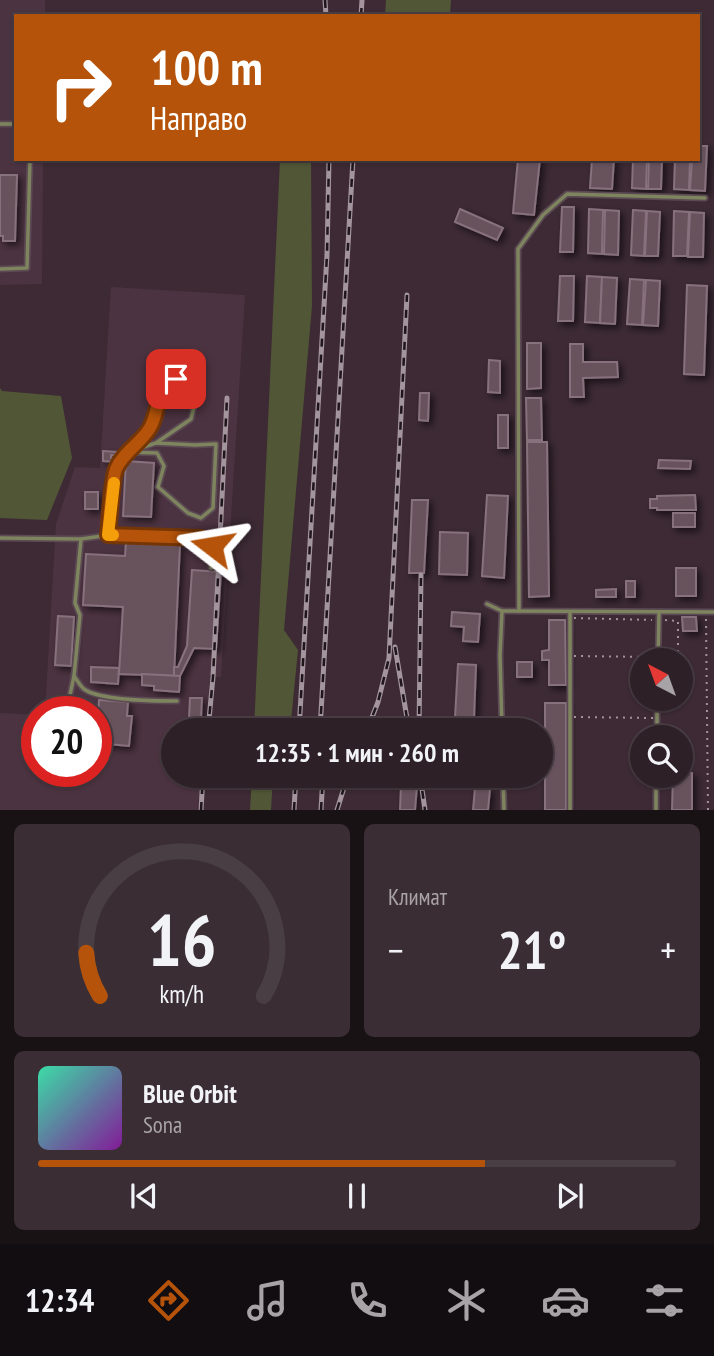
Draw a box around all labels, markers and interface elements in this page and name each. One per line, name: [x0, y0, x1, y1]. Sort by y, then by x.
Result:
text: 100 m: [150, 35, 263, 99]
icon: right: [35, 42, 126, 133]
text: Направо: [150, 97, 247, 139]
pin: [146, 349, 206, 409]
icon: arrive: [157, 360, 195, 398]
position arrow: [175, 509, 249, 583]
north arrow: [630, 648, 693, 710]
map controls: [630, 648, 693, 788]
speed limit sign: 20: [21, 696, 112, 787]
button: search: [630, 725, 693, 788]
text: 12:35 · 1 мин · 260 m: [255, 736, 459, 769]
text: Климат: [388, 882, 447, 911]
text: 16: [147, 893, 217, 987]
text: 21°: [498, 916, 566, 983]
text: −: [388, 925, 404, 974]
text: +: [660, 925, 676, 974]
text: km/h: [160, 978, 204, 1010]
text: Blue Orbit: [143, 1077, 237, 1110]
text: Sona: [143, 1110, 182, 1139]
icon: previous: [125, 1177, 163, 1215]
icon: pause: [338, 1177, 376, 1215]
icon: next: [551, 1177, 589, 1215]
icon: directions: [144, 1276, 193, 1325]
icon: music: [243, 1276, 292, 1325]
icon: phone: [343, 1276, 392, 1325]
icon: climate: [442, 1276, 491, 1325]
icon: car: [541, 1276, 590, 1325]
icon: filters: [640, 1276, 689, 1325]
text: 12:34: [25, 1279, 94, 1321]

